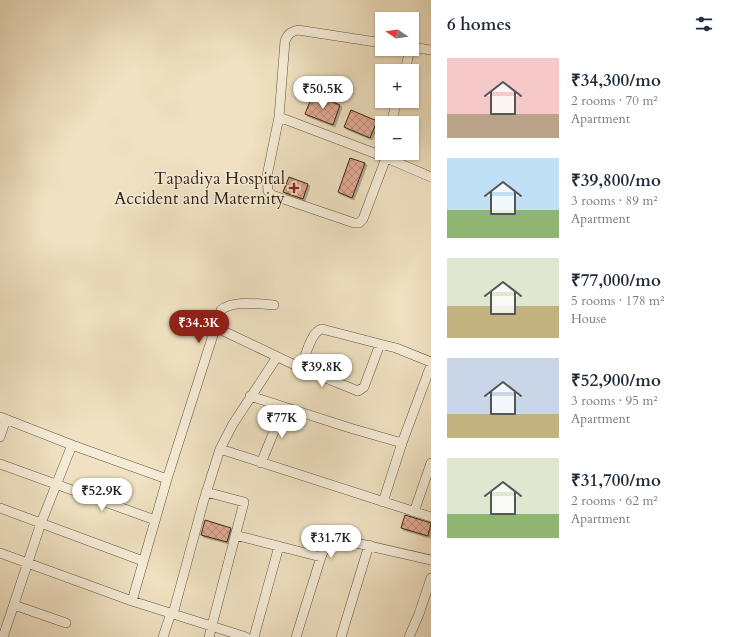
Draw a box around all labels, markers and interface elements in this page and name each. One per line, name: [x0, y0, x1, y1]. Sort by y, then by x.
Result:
north arrow: [375, 12, 419, 56]
map controls: [375, 12, 419, 160]
text: 6 homes: [447, 13, 511, 36]
icon: filters: [693, 13, 715, 35]
button: +: [375, 64, 419, 108]
text: ₹34,300/mo: [571, 69, 661, 92]
icon: home: [479, 74, 527, 122]
pin: ₹50.5K: [290, 76, 356, 110]
text: ₹50.5K: [302, 80, 344, 98]
text: 2 rooms · 70 m²: [571, 92, 658, 110]
text: Apartment: [571, 110, 630, 128]
button: −: [375, 116, 419, 160]
place label: Tapadiya Hospital Accident and Maternity: [114, 167, 286, 210]
text: ₹39,800/mo: [571, 169, 661, 192]
icon: home: [479, 174, 527, 222]
marker: Tapadiya Hospital Accident and Maternity: [288, 182, 300, 194]
text: 3 rooms · 89 m²: [571, 192, 658, 210]
text: Apartment: [571, 210, 630, 228]
text: ₹77,000/mo: [571, 269, 661, 292]
icon: home: [479, 274, 527, 322]
text: 5 rooms · 178 m²: [571, 292, 664, 310]
pin: ₹34.3K: [166, 310, 232, 344]
text: House: [571, 310, 606, 328]
text: ₹34.3K: [178, 314, 220, 332]
pin: ₹39.8K: [289, 354, 355, 388]
text: ₹39.8K: [301, 358, 343, 376]
text: ₹52,900/mo: [571, 369, 661, 392]
icon: home: [479, 374, 527, 422]
text: 3 rooms · 95 m²: [571, 392, 658, 410]
pin: ₹77K: [258, 405, 306, 439]
text: ₹77K: [266, 409, 298, 427]
text: Apartment: [571, 410, 630, 428]
text: ₹31,700/mo: [571, 469, 661, 492]
icon: home: [479, 474, 527, 522]
pin: ₹52.9K: [69, 478, 135, 512]
text: ₹52.9K: [81, 482, 123, 500]
text: 2 rooms · 62 m²: [571, 492, 658, 510]
text: Apartment: [571, 510, 630, 528]
pin: ₹31.7K: [298, 525, 364, 559]
text: ₹31.7K: [310, 529, 352, 547]

